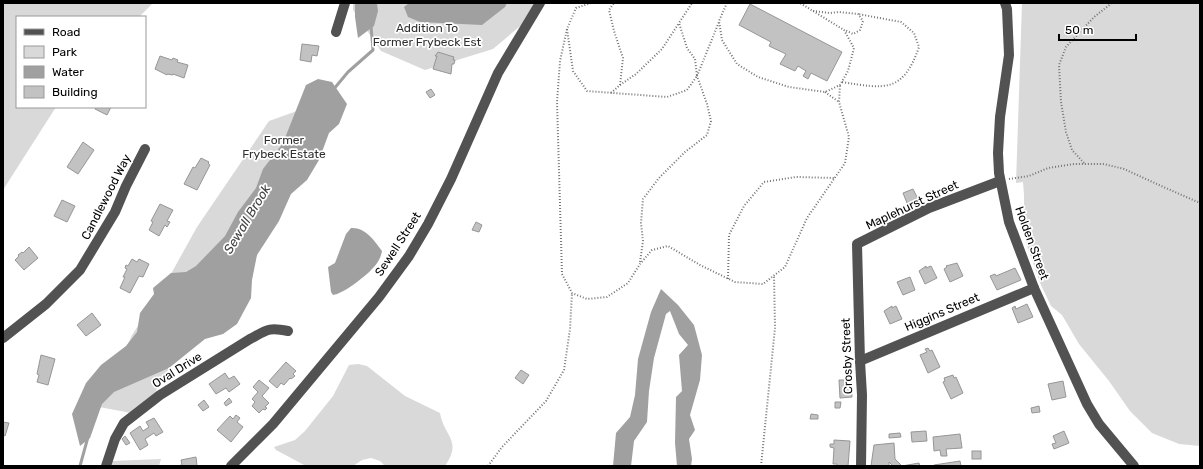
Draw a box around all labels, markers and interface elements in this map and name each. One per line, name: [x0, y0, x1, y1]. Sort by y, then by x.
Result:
legend: [16, 16, 146, 108]
scale bar: [1059, 16, 1136, 42]
park label: Addition To Former Frybeck Est: [373, 21, 482, 49]
text: 50 m: [1065, 23, 1093, 37]
text: Road: [52, 25, 80, 39]
text: Park: [52, 45, 78, 59]
text: Water: [52, 65, 84, 79]
text: Building: [52, 85, 98, 99]
park label: Former Frybeck Estate: [242, 133, 326, 161]
street label: Candlewood Way: [78, 152, 134, 242]
street label: Maplehurst Street: [864, 177, 961, 233]
water label: Sewall Brook: [220, 181, 274, 256]
street label: Holden Street: [1012, 204, 1052, 282]
street label: Sewell Street: [372, 209, 424, 279]
street label: Higgins Street: [903, 290, 982, 334]
street label: Crosby Street: [839, 317, 855, 394]
street label: Oval Drive: [150, 349, 205, 391]

